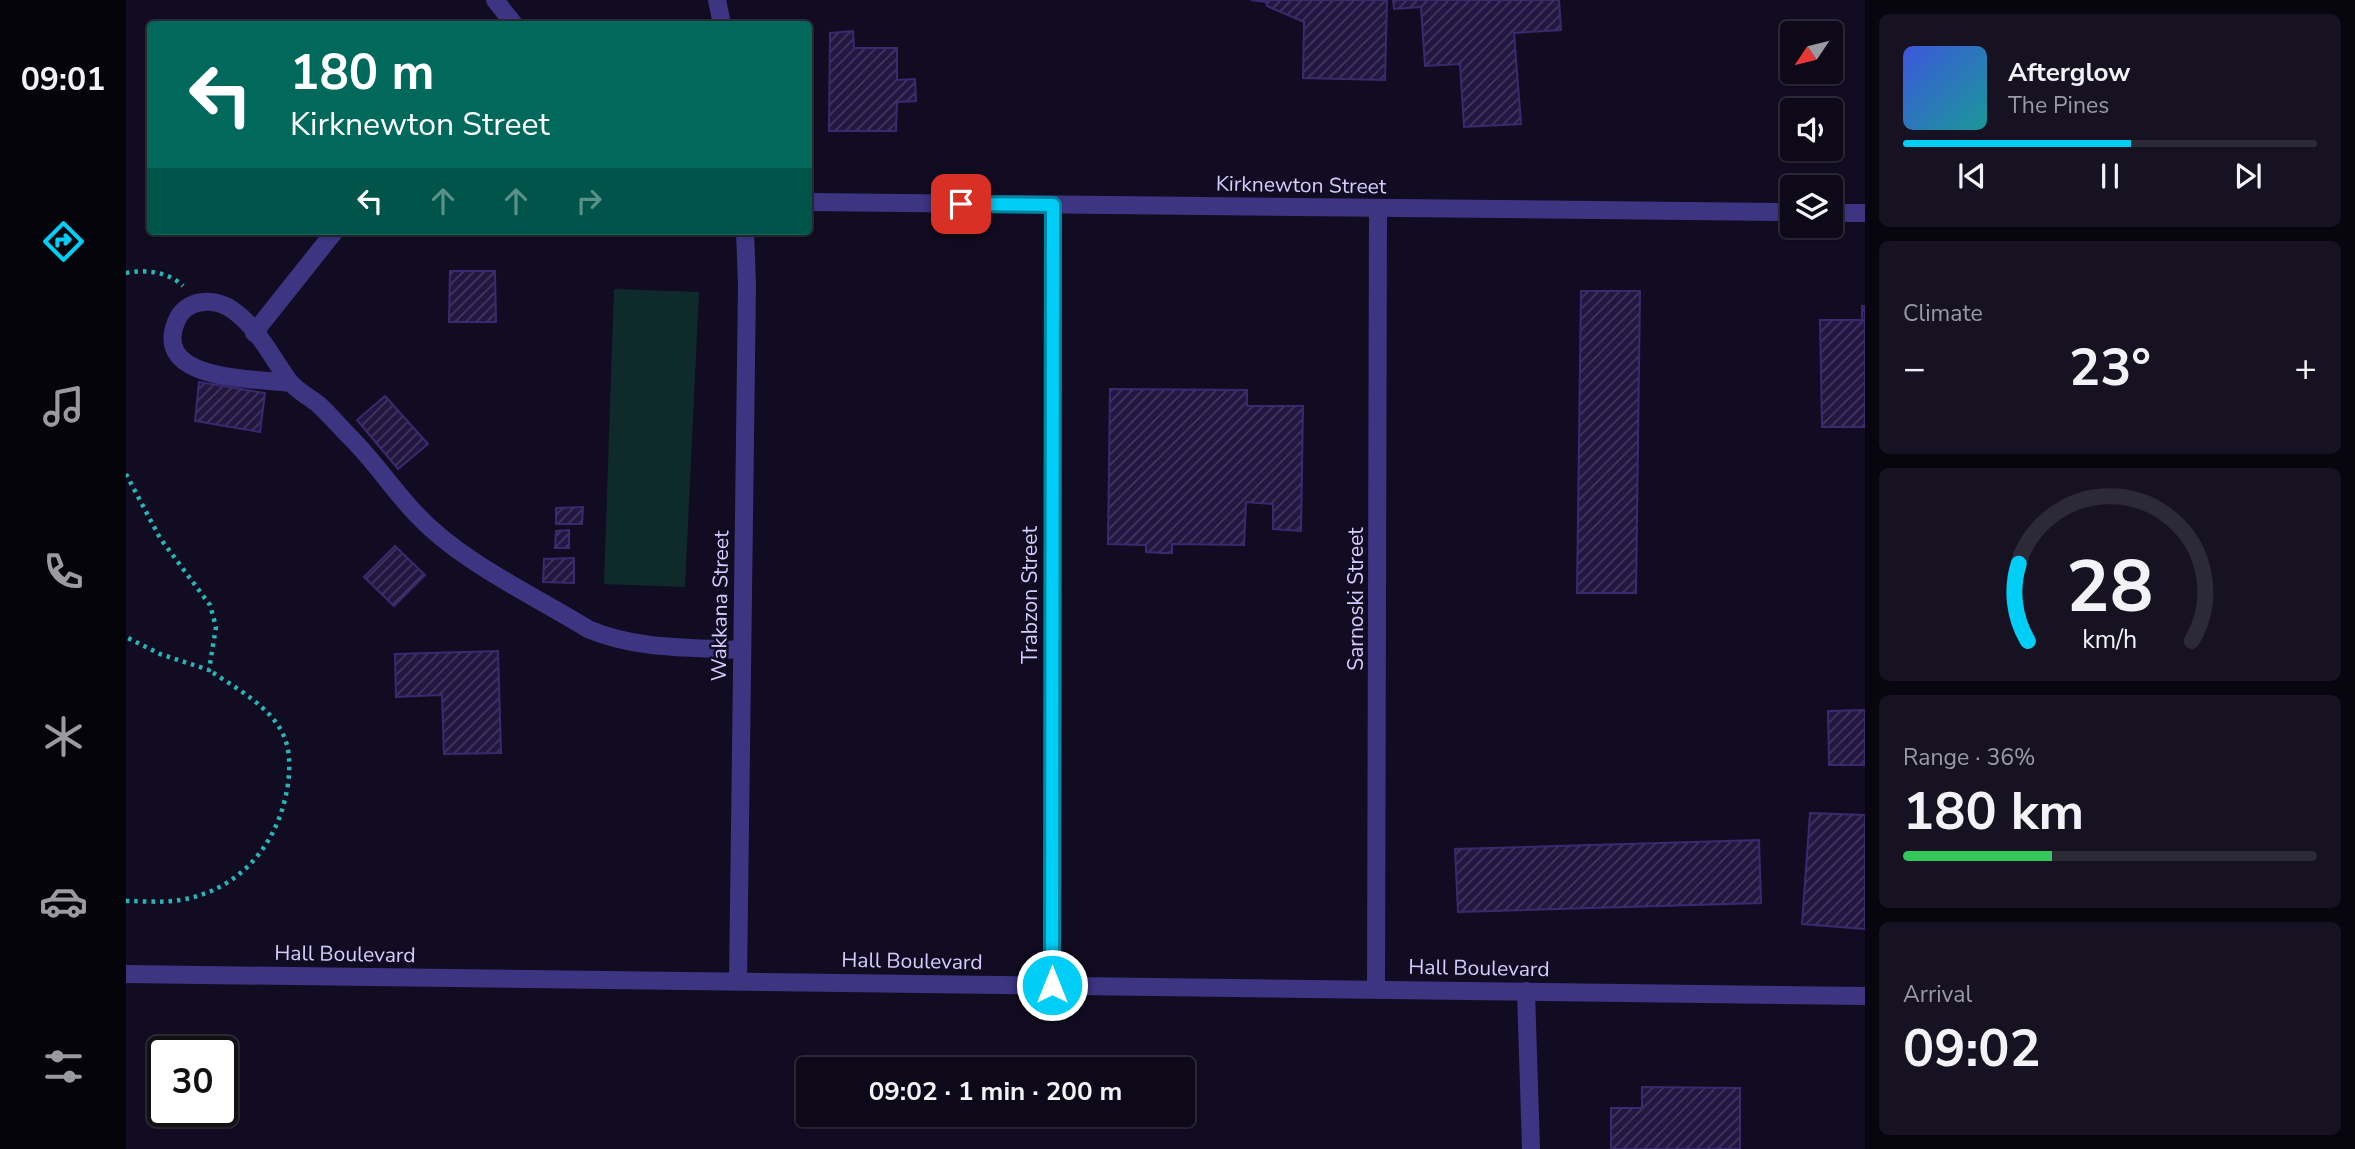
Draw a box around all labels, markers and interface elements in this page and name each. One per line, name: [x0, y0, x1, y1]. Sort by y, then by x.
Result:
north arrow: [1780, 21, 1843, 84]
map controls: [1780, 21, 1843, 238]
text: 180 m: [290, 39, 434, 106]
icon: left: [175, 49, 266, 140]
text: Afterglow: [2008, 55, 2131, 90]
text: 09:01: [21, 58, 105, 101]
text: The Pines: [2008, 90, 2109, 121]
button: sound: [1780, 98, 1843, 161]
text: Kirknewton Street: [290, 103, 550, 146]
icon: previous: [1953, 157, 1991, 195]
icon: pause: [2091, 157, 2129, 195]
icon: next: [2229, 157, 2267, 195]
street label: Kirknewton Street: [1216, 170, 1387, 200]
pin: [931, 174, 991, 234]
button: layers: [1780, 175, 1843, 238]
icon: left: [351, 182, 389, 220]
icon: ahead: [424, 182, 462, 220]
icon: ahead: [497, 182, 535, 220]
icon: right: [570, 182, 608, 220]
icon: arrive: [942, 185, 980, 223]
icon: directions: [39, 217, 88, 266]
text: Climate: [1903, 298, 1983, 329]
text: 23°: [2069, 332, 2151, 403]
text: −: [1903, 343, 1926, 394]
text: +: [2294, 343, 2317, 394]
icon: music: [39, 382, 88, 431]
street label: Trabzon Street: [1016, 526, 1044, 664]
street label: Sarnoski Street: [1342, 527, 1370, 671]
street label: Wakkana Street: [705, 530, 735, 682]
text: 28: [2066, 537, 2154, 637]
icon: phone: [39, 547, 88, 596]
text: km/h: [2082, 622, 2138, 656]
icon: climate: [39, 712, 88, 761]
text: Range · 36%: [1903, 742, 2035, 773]
text: 180 km: [1903, 776, 2084, 847]
icon: car: [39, 877, 88, 926]
street label: Hall Boulevard: [274, 939, 416, 969]
street label: Hall Boulevard: [841, 946, 983, 976]
position arrow: [1015, 948, 1089, 1022]
street label: Hall Boulevard: [1408, 953, 1550, 983]
text: Arrival: [1903, 979, 1972, 1010]
text: 09:02: [1903, 1013, 2041, 1084]
speed limit sign: 30: [147, 1036, 238, 1127]
icon: filters: [39, 1042, 88, 1091]
text: 09:02 · 1 min · 200 m: [869, 1074, 1122, 1109]

